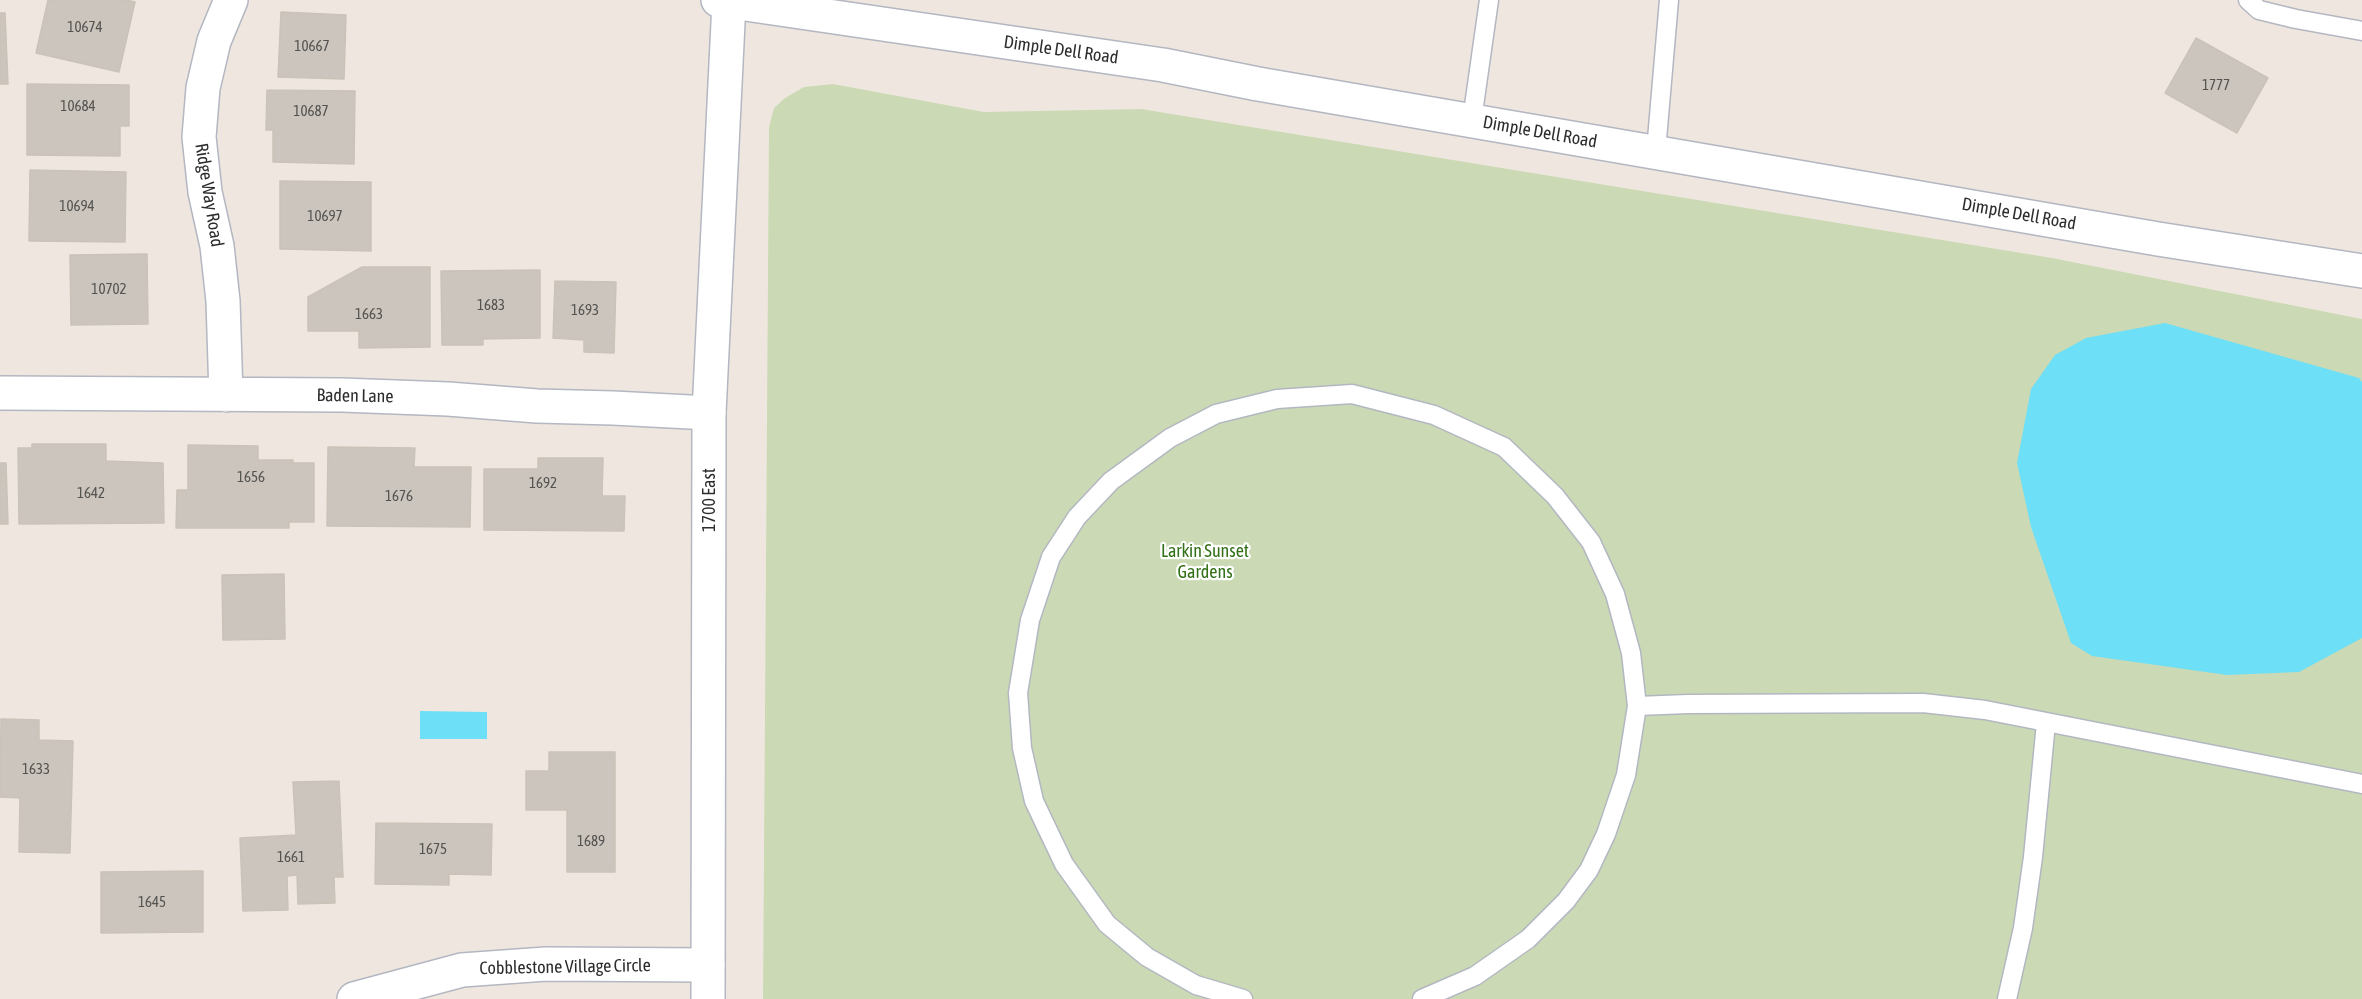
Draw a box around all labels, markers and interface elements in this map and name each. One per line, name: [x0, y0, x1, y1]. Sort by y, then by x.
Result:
house number: 10674: [67, 18, 103, 36]
street label: Dimple Dell Road: [1002, 31, 1120, 69]
house number: 10667: [294, 37, 330, 55]
house number: 1777: [2202, 76, 2230, 94]
house number: 10684: [60, 97, 96, 115]
house number: 10687: [293, 102, 329, 120]
street label: Dimple Dell Road: [1481, 111, 1599, 153]
street label: Ridge Way Road: [190, 142, 228, 248]
street label: Dimple Dell Road: [1960, 193, 2078, 235]
house number: 10694: [59, 197, 95, 215]
house number: 10697: [307, 207, 343, 225]
house number: 10702: [91, 280, 127, 298]
house number: 1683: [477, 296, 505, 314]
house number: 1693: [571, 301, 599, 319]
house number: 1663: [355, 305, 383, 323]
street label: Baden Lane: [316, 385, 394, 407]
house number: 1656: [237, 468, 265, 486]
street label: 1700 East: [698, 468, 720, 532]
house number: 1692: [529, 474, 557, 492]
house number: 1642: [77, 484, 105, 502]
house number: 1676: [385, 487, 413, 505]
park label: Larkin Sunset Gardens: [1161, 540, 1249, 582]
house number: 1633: [22, 760, 50, 778]
house number: 1689: [577, 832, 605, 850]
house number: 1675: [419, 840, 447, 858]
house number: 1661: [277, 848, 305, 866]
house number: 1645: [138, 893, 166, 911]
street label: Cobblestone Village Circle: [479, 955, 651, 979]

